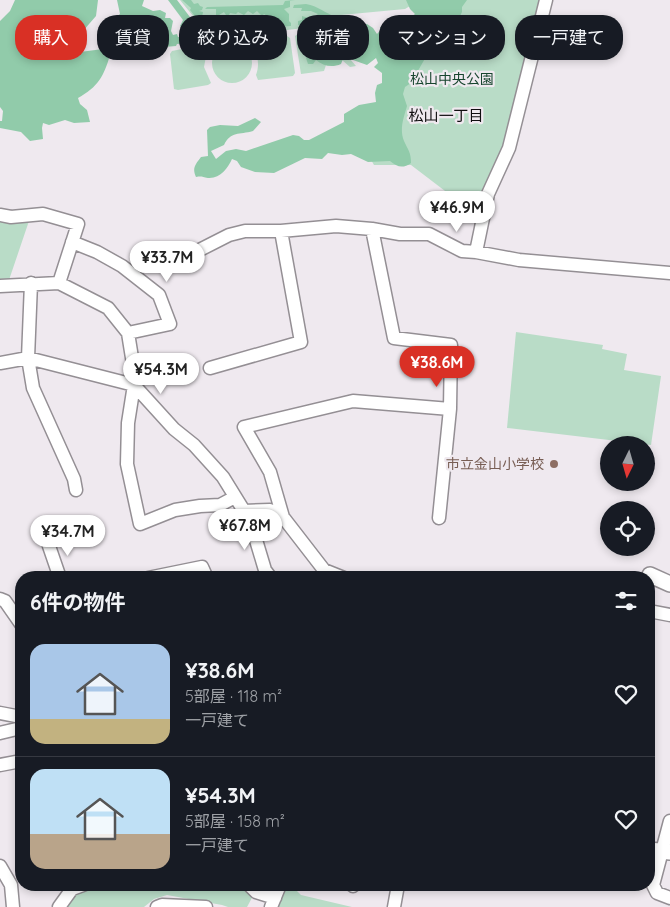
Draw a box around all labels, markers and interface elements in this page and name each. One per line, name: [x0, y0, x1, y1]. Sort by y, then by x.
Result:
chip: 購入: [15, 15, 87, 60]
chip: 賃貸: [97, 15, 169, 60]
chip: 絞り込み: [179, 15, 287, 60]
chip: 新着: [297, 15, 369, 60]
chip: マンション: [379, 15, 505, 60]
chip: 一戸建て: [515, 15, 623, 60]
park label: 松山中央公園: [410, 70, 494, 88]
district label: 松山一丁目: [408, 106, 484, 125]
pin: ¥46.9M: [416, 190, 498, 233]
text: ¥46.9M: [430, 197, 484, 217]
pin: ¥33.7M: [126, 240, 208, 283]
text: ¥33.7M: [141, 247, 193, 267]
pin: ¥38.6M: [396, 346, 478, 388]
pin: ¥54.3M: [120, 352, 202, 395]
text: ¥38.6M: [411, 352, 463, 372]
text: ¥54.3M: [134, 359, 188, 379]
north arrow: [600, 436, 655, 491]
map controls: [600, 436, 655, 556]
place label: 市立金山小学校: [446, 455, 544, 473]
marker: 市立金山小学校: [548, 458, 560, 470]
button: locate: [600, 501, 655, 556]
pin: ¥67.8M: [204, 508, 286, 551]
pin: ¥34.7M: [27, 514, 109, 557]
text: ¥67.8M: [219, 515, 271, 535]
text: ¥34.7M: [41, 521, 95, 541]
icon: filters: [612, 587, 640, 615]
text: 6件の物件: [30, 589, 126, 615]
text: ¥38.6M: [185, 657, 254, 683]
icon: home: [70, 664, 130, 724]
icon: heart: [612, 680, 640, 708]
text: 5部屋 · 118 m²: [185, 686, 282, 706]
text: 一戸建て: [185, 710, 249, 730]
text: ¥54.3M: [185, 782, 256, 808]
icon: home: [70, 789, 130, 849]
icon: heart: [612, 805, 640, 833]
text: 5部屋 · 158 m²: [185, 811, 285, 831]
text: 一戸建て: [185, 835, 249, 855]

